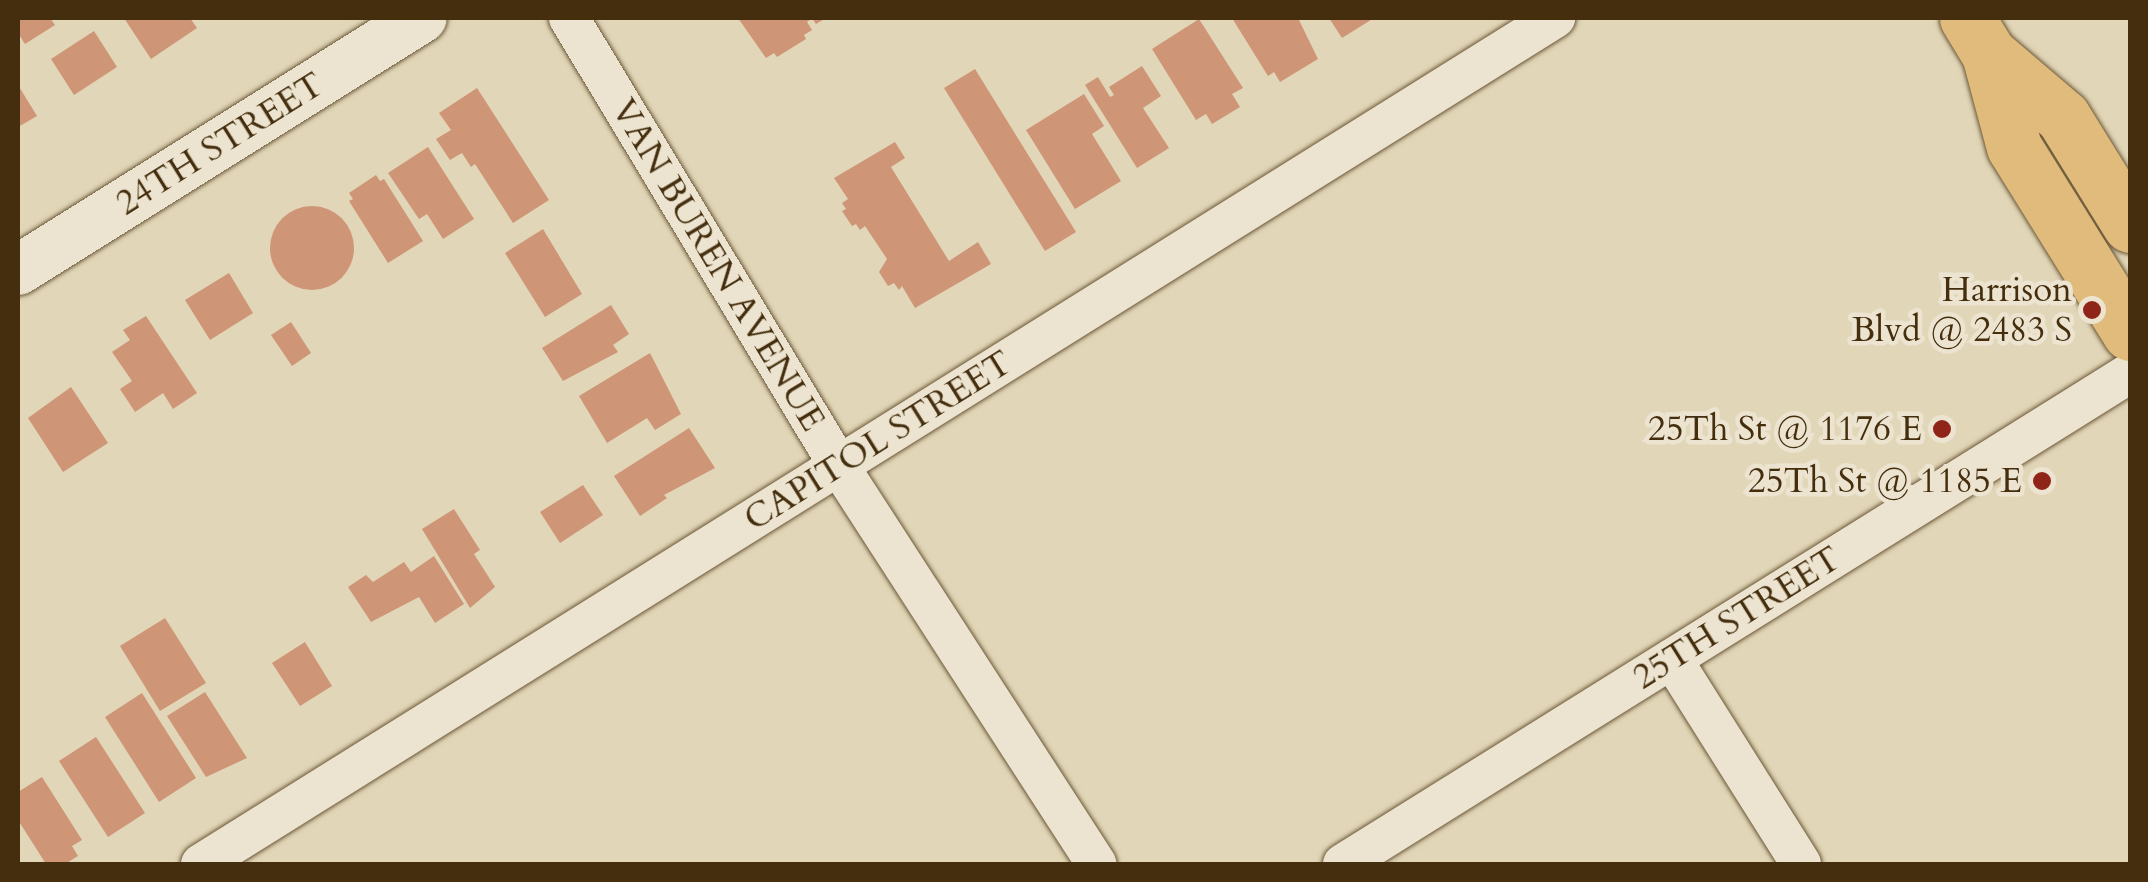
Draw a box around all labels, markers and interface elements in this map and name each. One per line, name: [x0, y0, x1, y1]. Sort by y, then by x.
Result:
street label: 24TH STREET: [109, 64, 331, 224]
street label: VAN BUREN AVENUE: [602, 91, 834, 439]
place label: Harrison Blvd @ 2483 S: [1852, 269, 2072, 351]
marker: Harrison Blvd @ 2483 S: [2081, 299, 2103, 321]
street label: CAPITOL STREET: [737, 342, 1019, 540]
place label: 25Th St @ 1176 E: [1648, 408, 1922, 450]
marker: 25Th St @ 1176 E: [1931, 418, 1953, 440]
place label: 25Th St @ 1185 E: [1748, 460, 2022, 502]
marker: 25Th St @ 1185 E: [2031, 470, 2053, 492]
street label: 25TH STREET: [1626, 538, 1848, 698]

